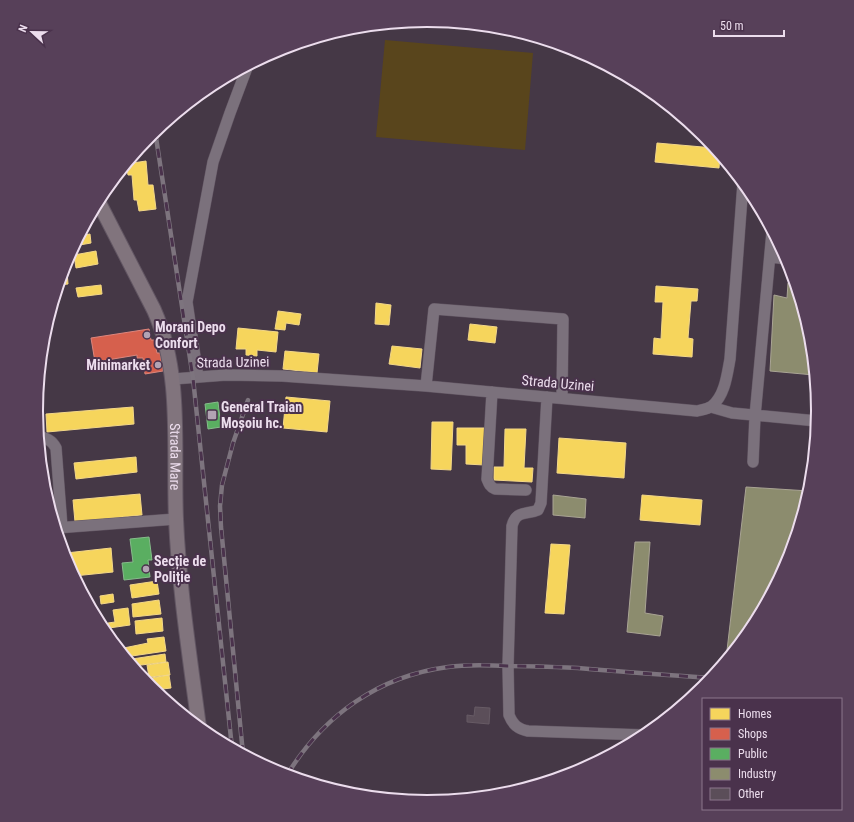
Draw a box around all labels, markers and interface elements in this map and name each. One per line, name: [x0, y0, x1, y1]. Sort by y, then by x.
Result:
north arrow: [12, 12, 52, 52]
scale bar: [714, 12, 784, 38]
text: 50 m: [720, 19, 744, 33]
text: N: [16, 23, 31, 34]
place label: Morani Depo Confort: [155, 319, 226, 351]
marker: Morani Depo Confort: [142, 330, 152, 340]
street label: Strada Uzinei: [196, 353, 270, 371]
place label: Minimarket: [86, 357, 150, 373]
marker: Minimarket: [153, 360, 163, 370]
street label: Strada Uzinei: [521, 372, 595, 394]
place label: General Traian Moșoiu hc.: [221, 399, 302, 432]
marker: General Traian Moșoiu hc.: [206, 409, 218, 421]
street label: Strada Mare: [167, 423, 183, 491]
place label: Secție de Poliție: [154, 553, 206, 586]
marker: Secție de Poliție: [141, 564, 151, 574]
legend: [702, 698, 842, 810]
text: Homes: [738, 707, 772, 721]
text: Shops: [738, 727, 767, 741]
text: Public: [738, 747, 768, 761]
text: Industry: [738, 767, 776, 781]
text: Other: [738, 787, 764, 801]

